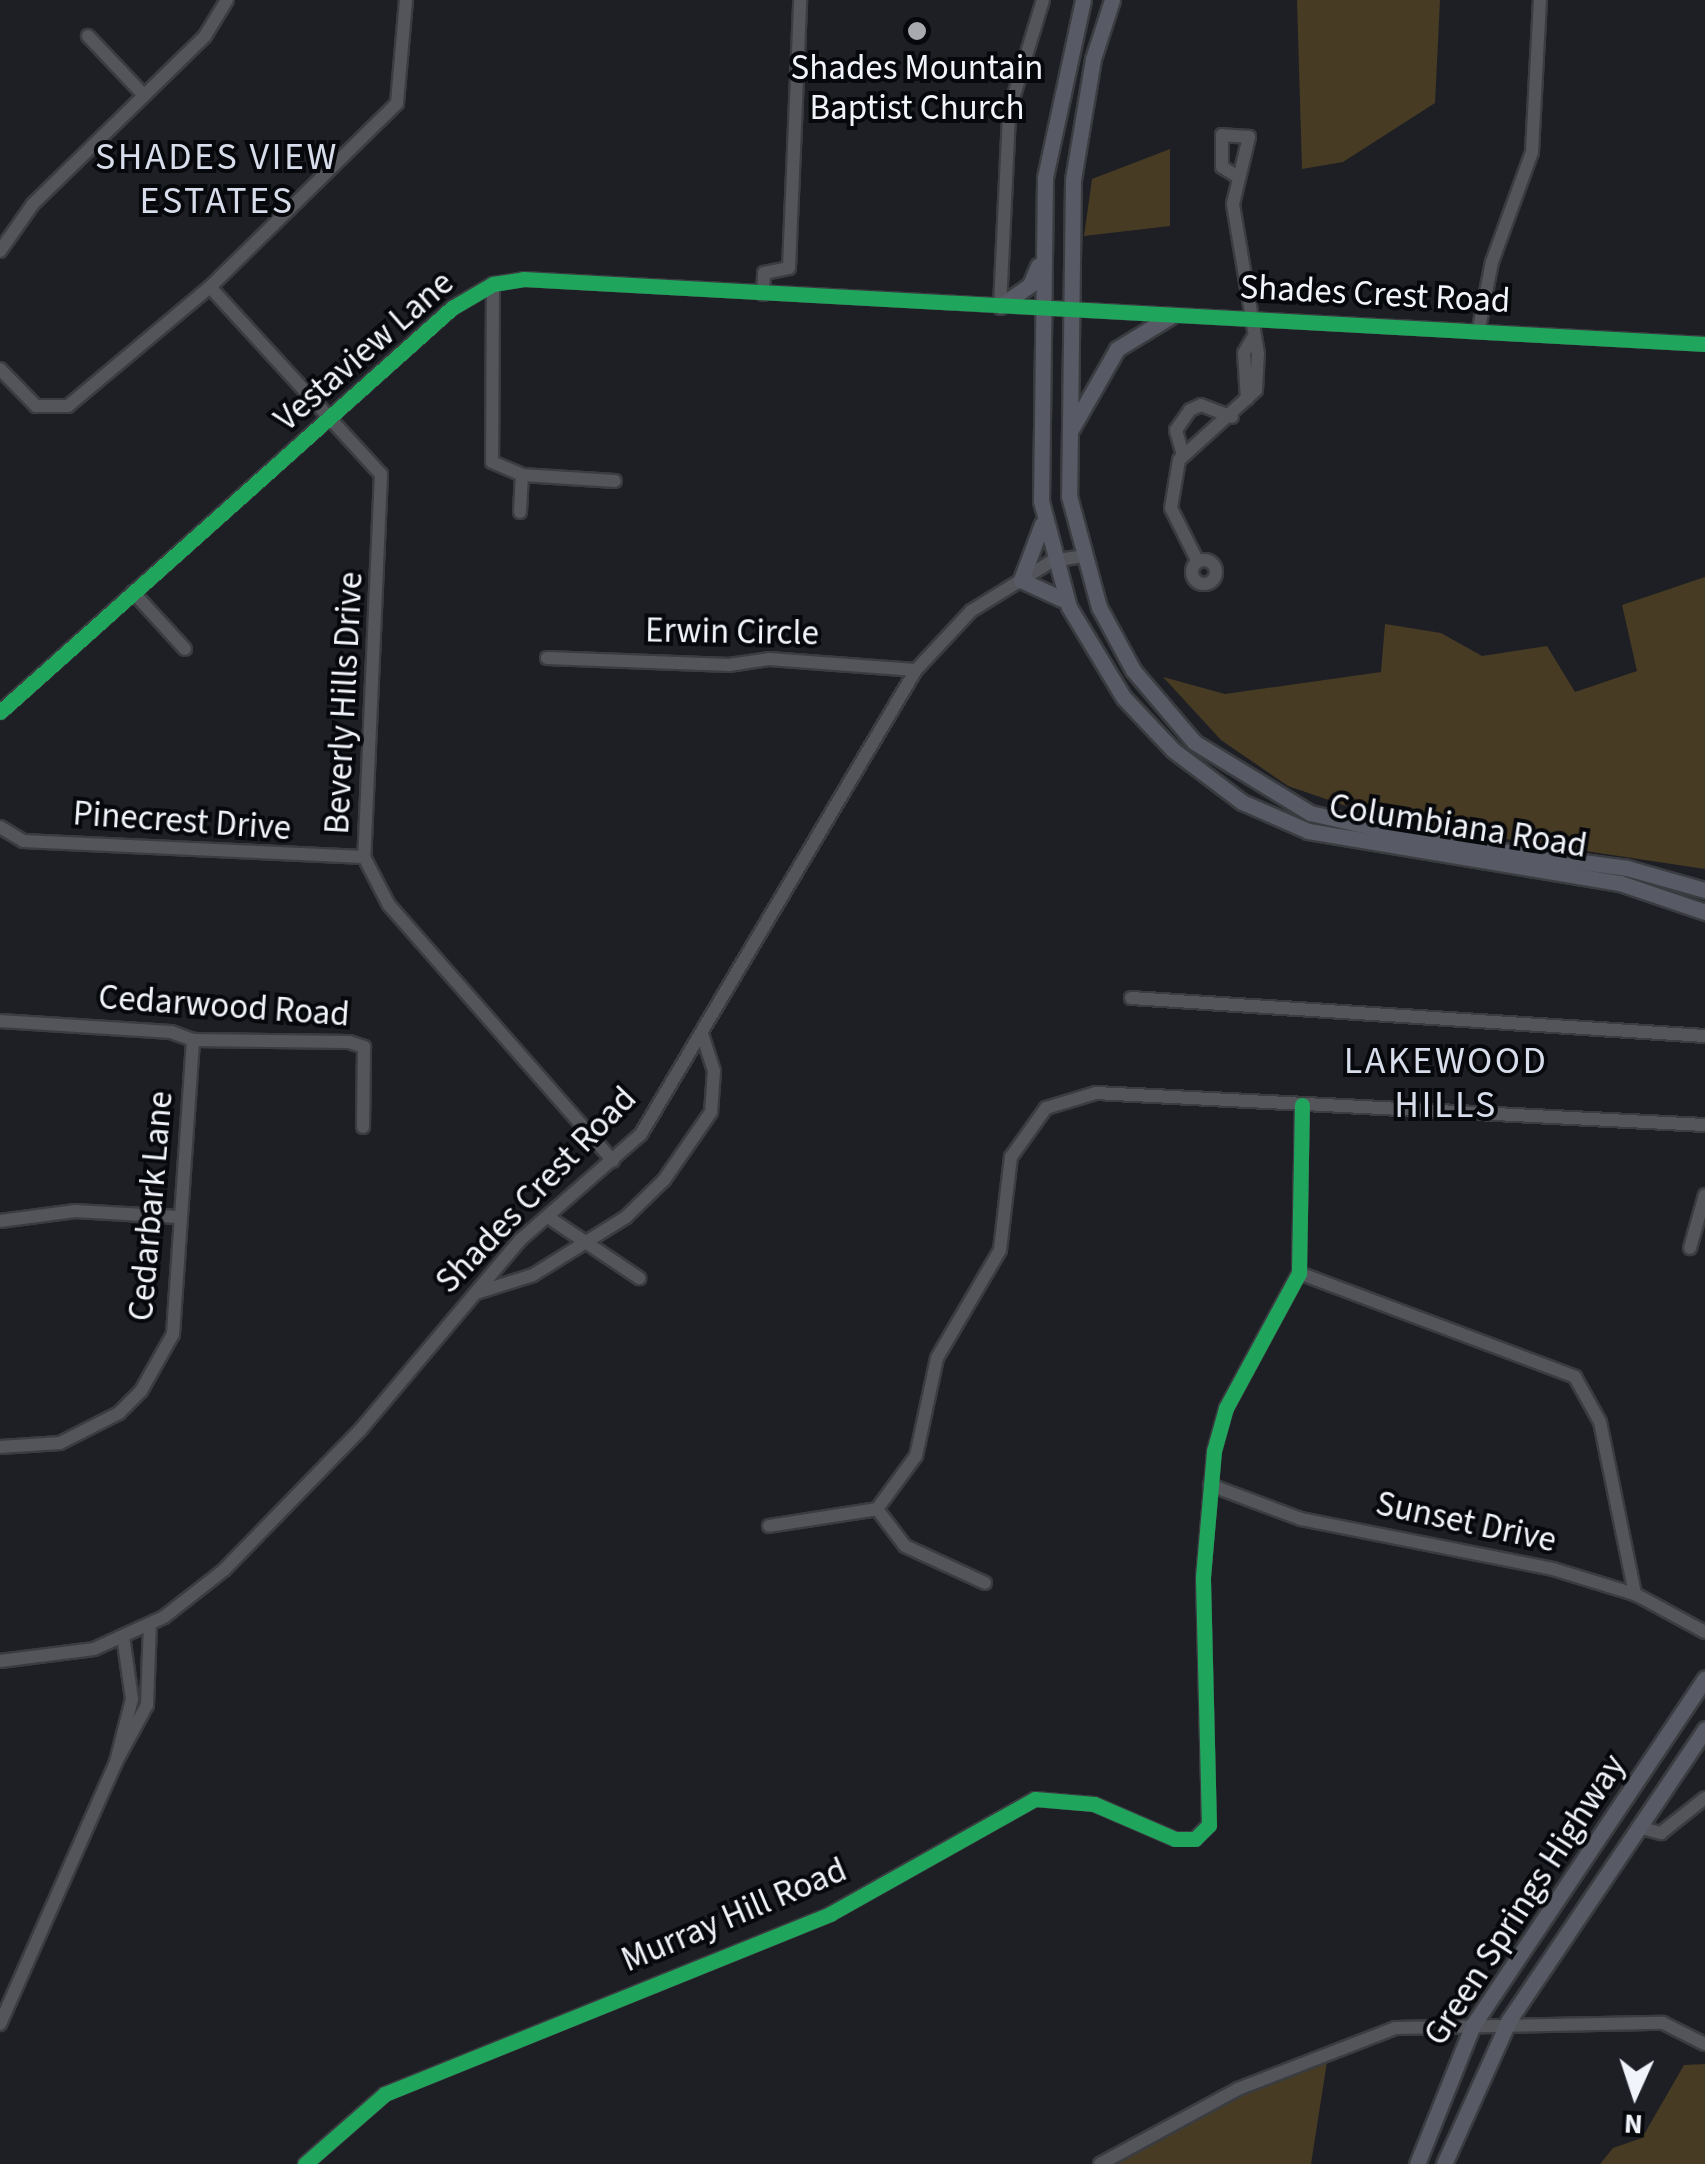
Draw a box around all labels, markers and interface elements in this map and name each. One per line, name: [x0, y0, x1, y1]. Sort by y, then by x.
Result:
marker: Shades Mountain Baptist Church: [906, 20, 928, 42]
place label: Shades Mountain Baptist Church: [791, 47, 1043, 129]
district label: SHADES VIEW ESTATES: [95, 135, 339, 224]
street label: Vestaview Lane: [266, 262, 462, 440]
street label: Shades Crest Road: [1239, 266, 1511, 322]
street label: Beverly Hills Drive: [316, 571, 372, 835]
street label: Erwin Circle: [645, 609, 819, 655]
street label: Columbiana Road: [1326, 785, 1590, 867]
street label: Pinecrest Drive: [71, 792, 293, 850]
street label: Cedarwood Road: [97, 976, 351, 1036]
district label: LAKEWOOD HILLS: [1344, 1039, 1548, 1128]
street label: Shades Crest Road: [427, 1078, 645, 1302]
street label: Cedarbark Lane: [120, 1089, 182, 1323]
street label: Sunset Drive: [1372, 1482, 1560, 1562]
street label: Green Springs Highway: [1415, 1747, 1635, 2053]
street label: Murray Hill Road: [615, 1849, 853, 1981]
north arrow: [1585, 2044, 1685, 2144]
text: N: [1623, 2103, 1644, 2144]

